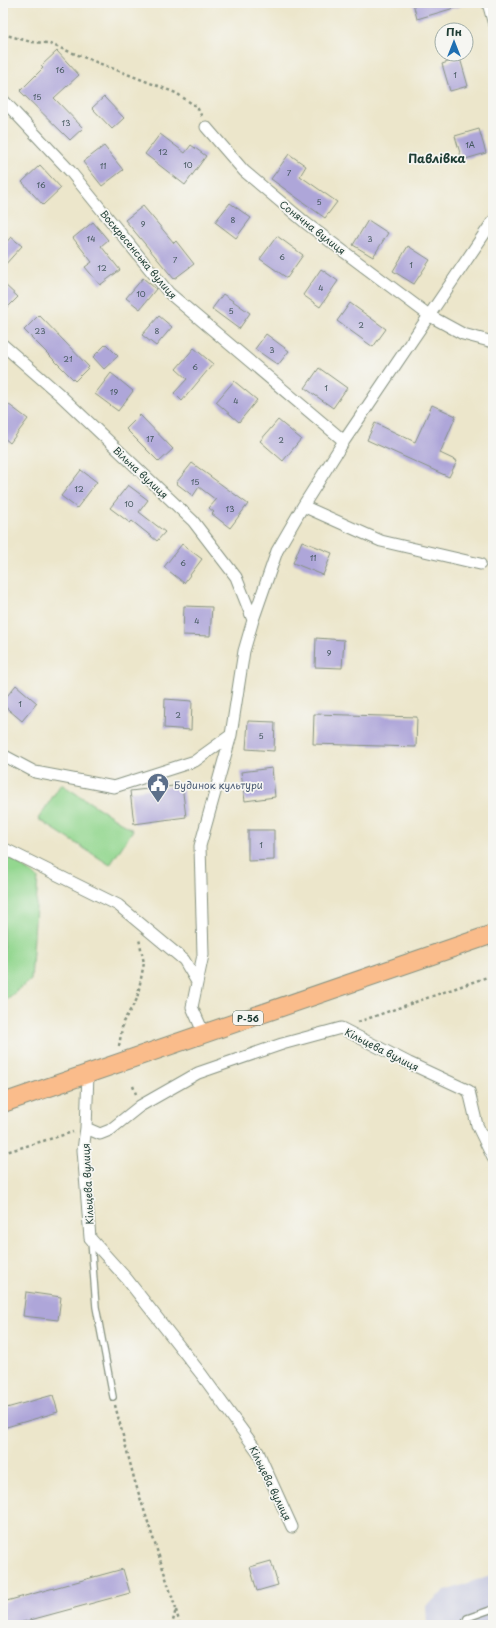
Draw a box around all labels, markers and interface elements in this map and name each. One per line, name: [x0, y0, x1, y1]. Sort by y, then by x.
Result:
north arrow: [434, 22, 474, 62]
text: Пн: [446, 23, 462, 40]
house number: 16: [55, 64, 65, 76]
house number: 1: [453, 69, 457, 81]
house number: 15: [33, 91, 41, 103]
house number: 13: [62, 117, 70, 129]
house number: 1А: [465, 139, 475, 151]
house number: 12: [158, 146, 168, 158]
district label: Павлівка: [408, 149, 466, 167]
house number: 10: [183, 159, 193, 171]
house number: 11: [100, 160, 106, 172]
house number: 7: [287, 167, 292, 179]
house number: 16: [36, 179, 46, 191]
street label: Сонячна вулиця: [277, 196, 349, 258]
house number: 5: [316, 196, 322, 208]
street label: Воскресенська вулиця: [97, 206, 181, 302]
house number: 8: [231, 214, 236, 226]
house number: 9: [141, 218, 146, 230]
house number: 14: [87, 233, 95, 245]
house number: 3: [367, 233, 373, 245]
house number: 6: [279, 251, 285, 263]
house number: 7: [173, 254, 178, 266]
house number: 1: [409, 259, 413, 271]
house number: 12: [97, 262, 107, 274]
house number: 4: [318, 282, 324, 294]
house number: 10: [136, 288, 146, 300]
house number: 5: [228, 305, 234, 317]
house number: 2: [358, 319, 364, 331]
house number: 23: [35, 325, 45, 337]
house number: 8: [155, 325, 160, 337]
house number: 3: [269, 344, 275, 356]
house number: 21: [63, 353, 73, 365]
house number: 6: [192, 361, 198, 373]
house number: 1: [324, 382, 328, 394]
house number: 19: [110, 386, 118, 398]
house number: 4: [233, 395, 239, 407]
house number: 17: [146, 433, 155, 445]
house number: 2: [278, 434, 284, 446]
street label: Вільна вулиця: [110, 442, 172, 502]
house number: 15: [191, 476, 199, 488]
house number: 12: [74, 483, 84, 495]
house number: 10: [124, 498, 134, 510]
house number: 13: [226, 503, 234, 515]
house number: 11: [310, 552, 316, 564]
house number: 6: [180, 557, 186, 569]
house number: 4: [194, 615, 200, 627]
house number: 9: [327, 647, 332, 659]
house number: 1: [18, 698, 22, 710]
house number: 2: [175, 709, 181, 721]
house number: 5: [258, 730, 264, 742]
public building icon: Будинок культури: [145, 771, 171, 804]
place label: Будинок культури: [174, 777, 263, 793]
house number: 1: [259, 839, 263, 851]
road number: Р-56: [233, 1011, 263, 1025]
street label: Кільцева вулиця: [342, 1024, 422, 1074]
street label: Кільцева вулиця: [77, 1143, 97, 1225]
street label: Кільцева вулиця: [246, 1443, 296, 1523]

